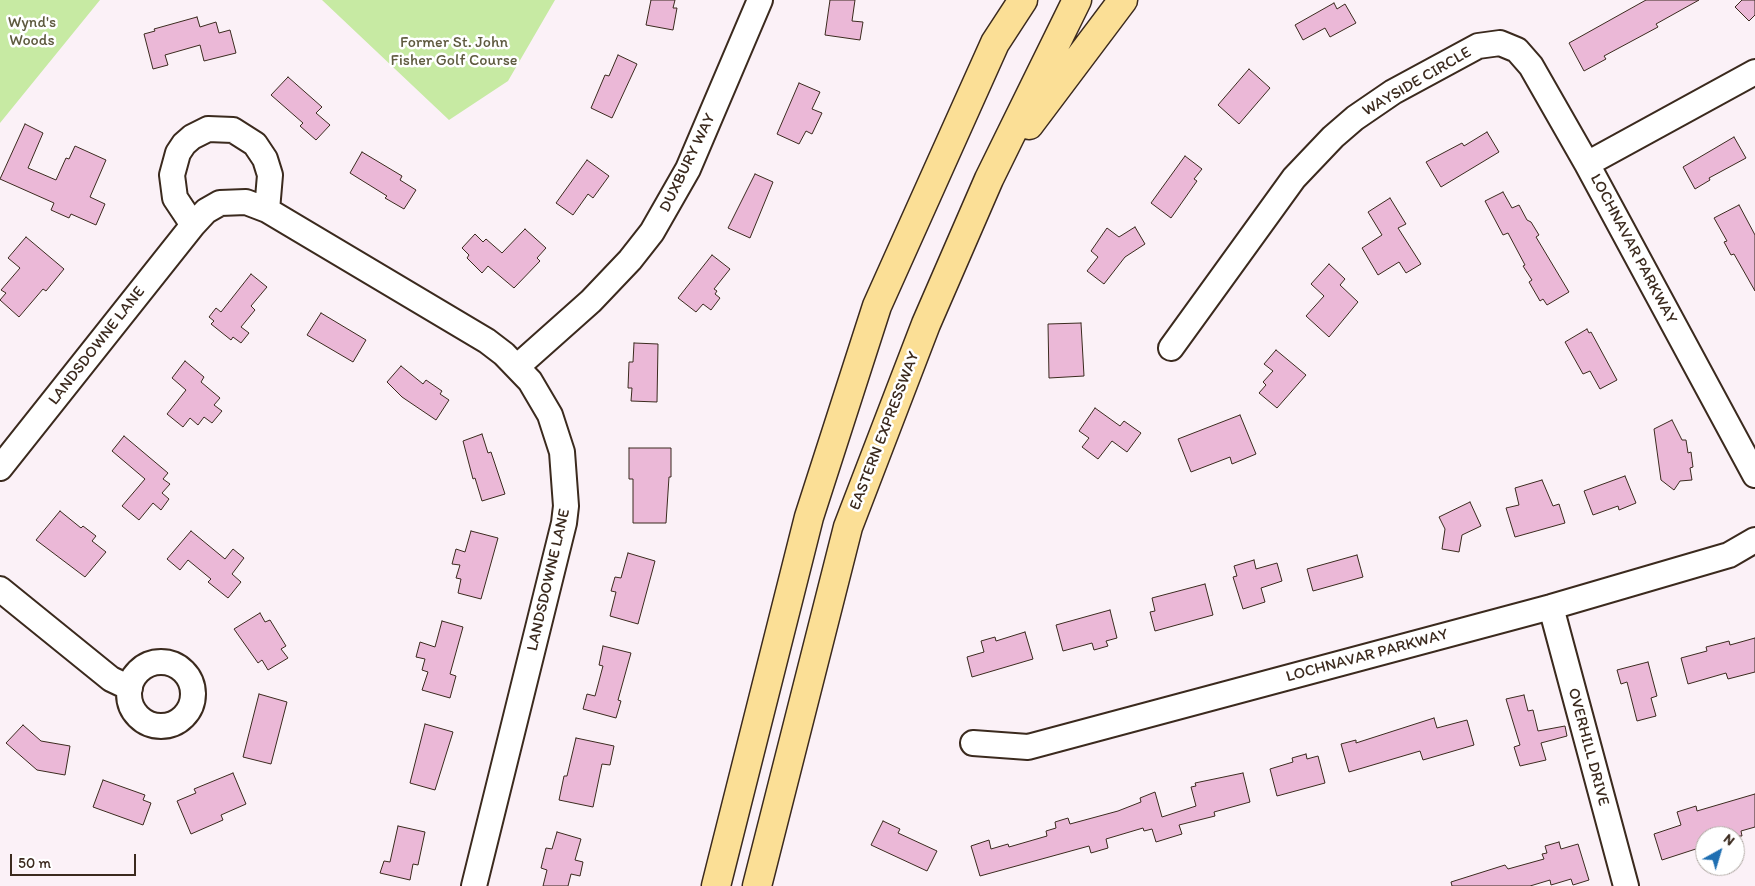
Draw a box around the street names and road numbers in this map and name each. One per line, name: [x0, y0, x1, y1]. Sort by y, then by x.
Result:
street label: WAYSIDE CIRCLE: [1359, 43, 1475, 121]
street label: DUXBURY WAY: [656, 111, 720, 215]
street label: LOCHNAVAR PARKWAY: [1585, 171, 1681, 327]
street label: LANDSDOWNE LANE: [45, 283, 149, 409]
street label: EASTERN EXPRESSWAY: [846, 349, 924, 513]
street label: LANDSDOWNE LANE: [523, 507, 575, 653]
street label: LOCHNAVAR PARKWAY: [1284, 625, 1450, 687]
street label: OVERHILL DRIVE: [1563, 686, 1613, 808]

